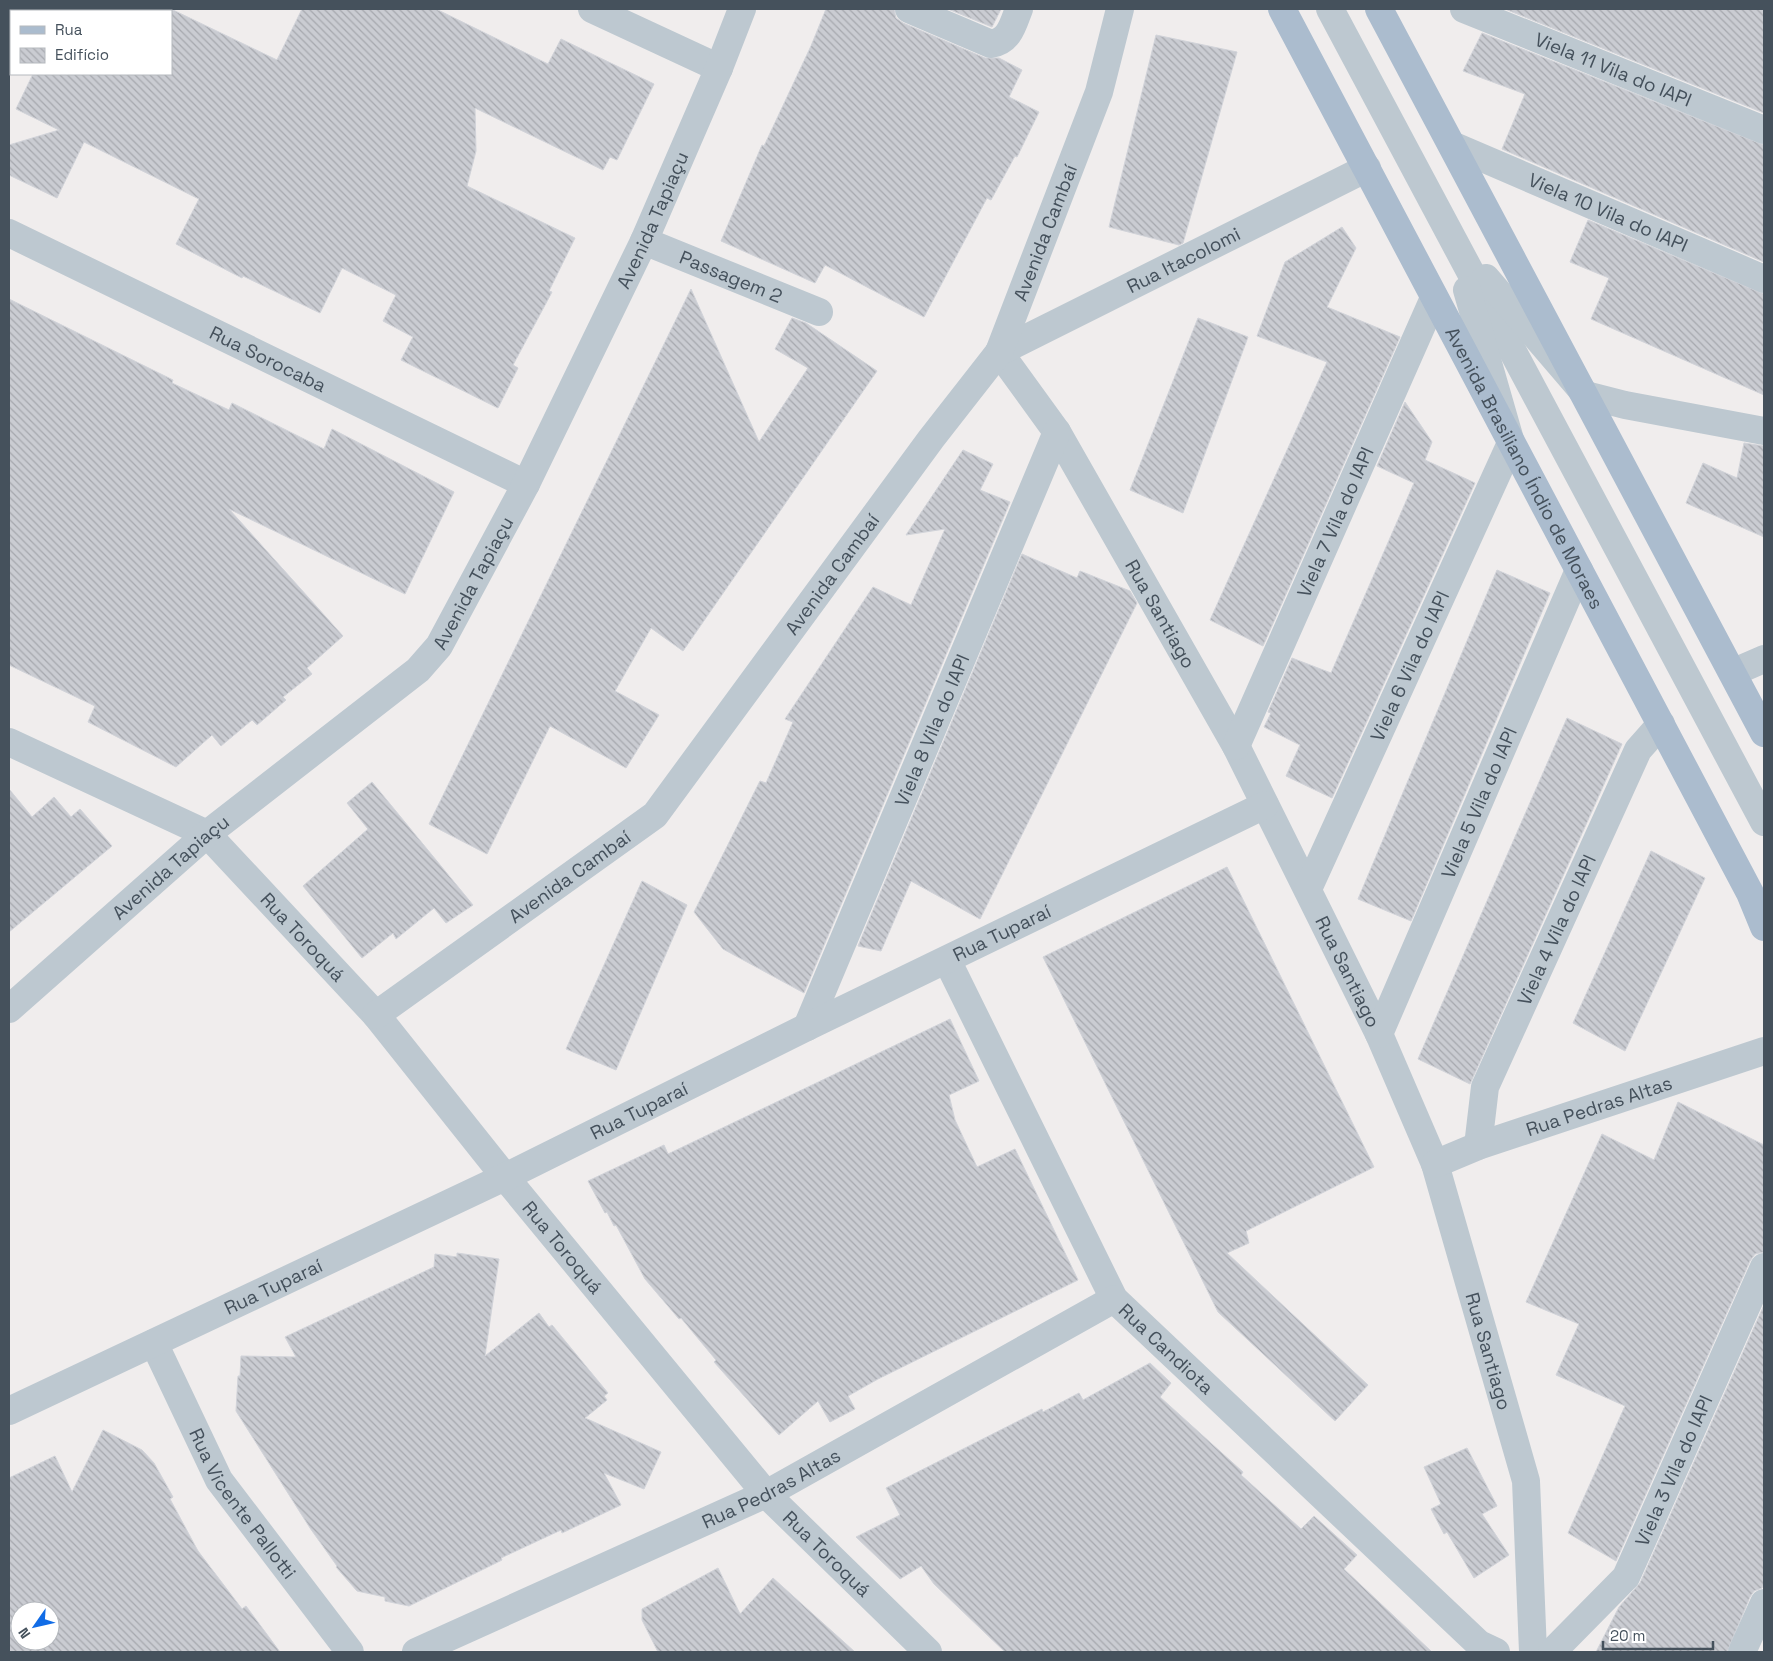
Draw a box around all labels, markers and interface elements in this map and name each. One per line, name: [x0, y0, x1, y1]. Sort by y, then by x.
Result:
legend: [10, 10, 172, 75]
text: Rua: [55, 20, 83, 39]
street label: Viela 11 Vila do IAPI: [1531, 26, 1696, 112]
text: Edifício: [55, 45, 109, 64]
street label: Avenida Tapiaçu: [610, 148, 694, 293]
street label: Avenida Cambaí: [1007, 160, 1083, 305]
street label: Viela 10 Vila do IAPI: [1525, 167, 1692, 257]
street label: Rua Itacolomi: [1122, 221, 1244, 299]
street label: Passagem 2: [676, 244, 786, 308]
street label: Rua Sorocaba: [206, 320, 331, 398]
street label: Avenida Brasiliano Índio de Moraes: [1440, 322, 1610, 613]
street label: Viela 7 Vila do IAPI: [1291, 443, 1379, 601]
street label: Avenida Cambaí: [779, 508, 885, 640]
street label: Avenida Tapiaçu: [427, 512, 519, 654]
street label: Rua Santiago: [1120, 555, 1202, 673]
street label: Viela 6 Vila do IAPI: [1364, 587, 1455, 745]
street label: Viela 8 Vila do IAPI: [889, 650, 975, 810]
street label: Viela 5 Vila do IAPI: [1435, 723, 1522, 882]
street label: Avenida Tapiaçu: [106, 809, 234, 925]
street label: Avenida Cambaí: [503, 824, 636, 929]
street label: Viela 4 Vila do IAPI: [1511, 850, 1601, 1009]
street label: Rua Toroquá: [255, 887, 351, 987]
street label: Rua Tuparaí: [949, 898, 1055, 967]
street label: Rua Santiago: [1310, 912, 1386, 1031]
street label: Rua Pedras Altas: [1523, 1070, 1675, 1142]
street label: Rua Tuparaí: [586, 1076, 692, 1145]
street label: Rua Toroquá: [517, 1195, 609, 1299]
street label: Rua Tuparaí: [220, 1252, 327, 1320]
street label: Rua Santiago: [1460, 1289, 1517, 1413]
street label: Rua Candiota: [1113, 1297, 1219, 1400]
street label: Viela 3 Vila do IAPI: [1629, 1391, 1718, 1550]
street label: Rua Vicente Pallotti: [184, 1424, 302, 1584]
street label: Rua Pedras Altas: [698, 1442, 845, 1534]
street label: Rua Toroquá: [778, 1505, 876, 1602]
north arrow: [10, 1601, 60, 1651]
scale bar: [1603, 1618, 1713, 1650]
text: N: [14, 1624, 34, 1642]
text: 20 m: [1610, 1626, 1645, 1645]

